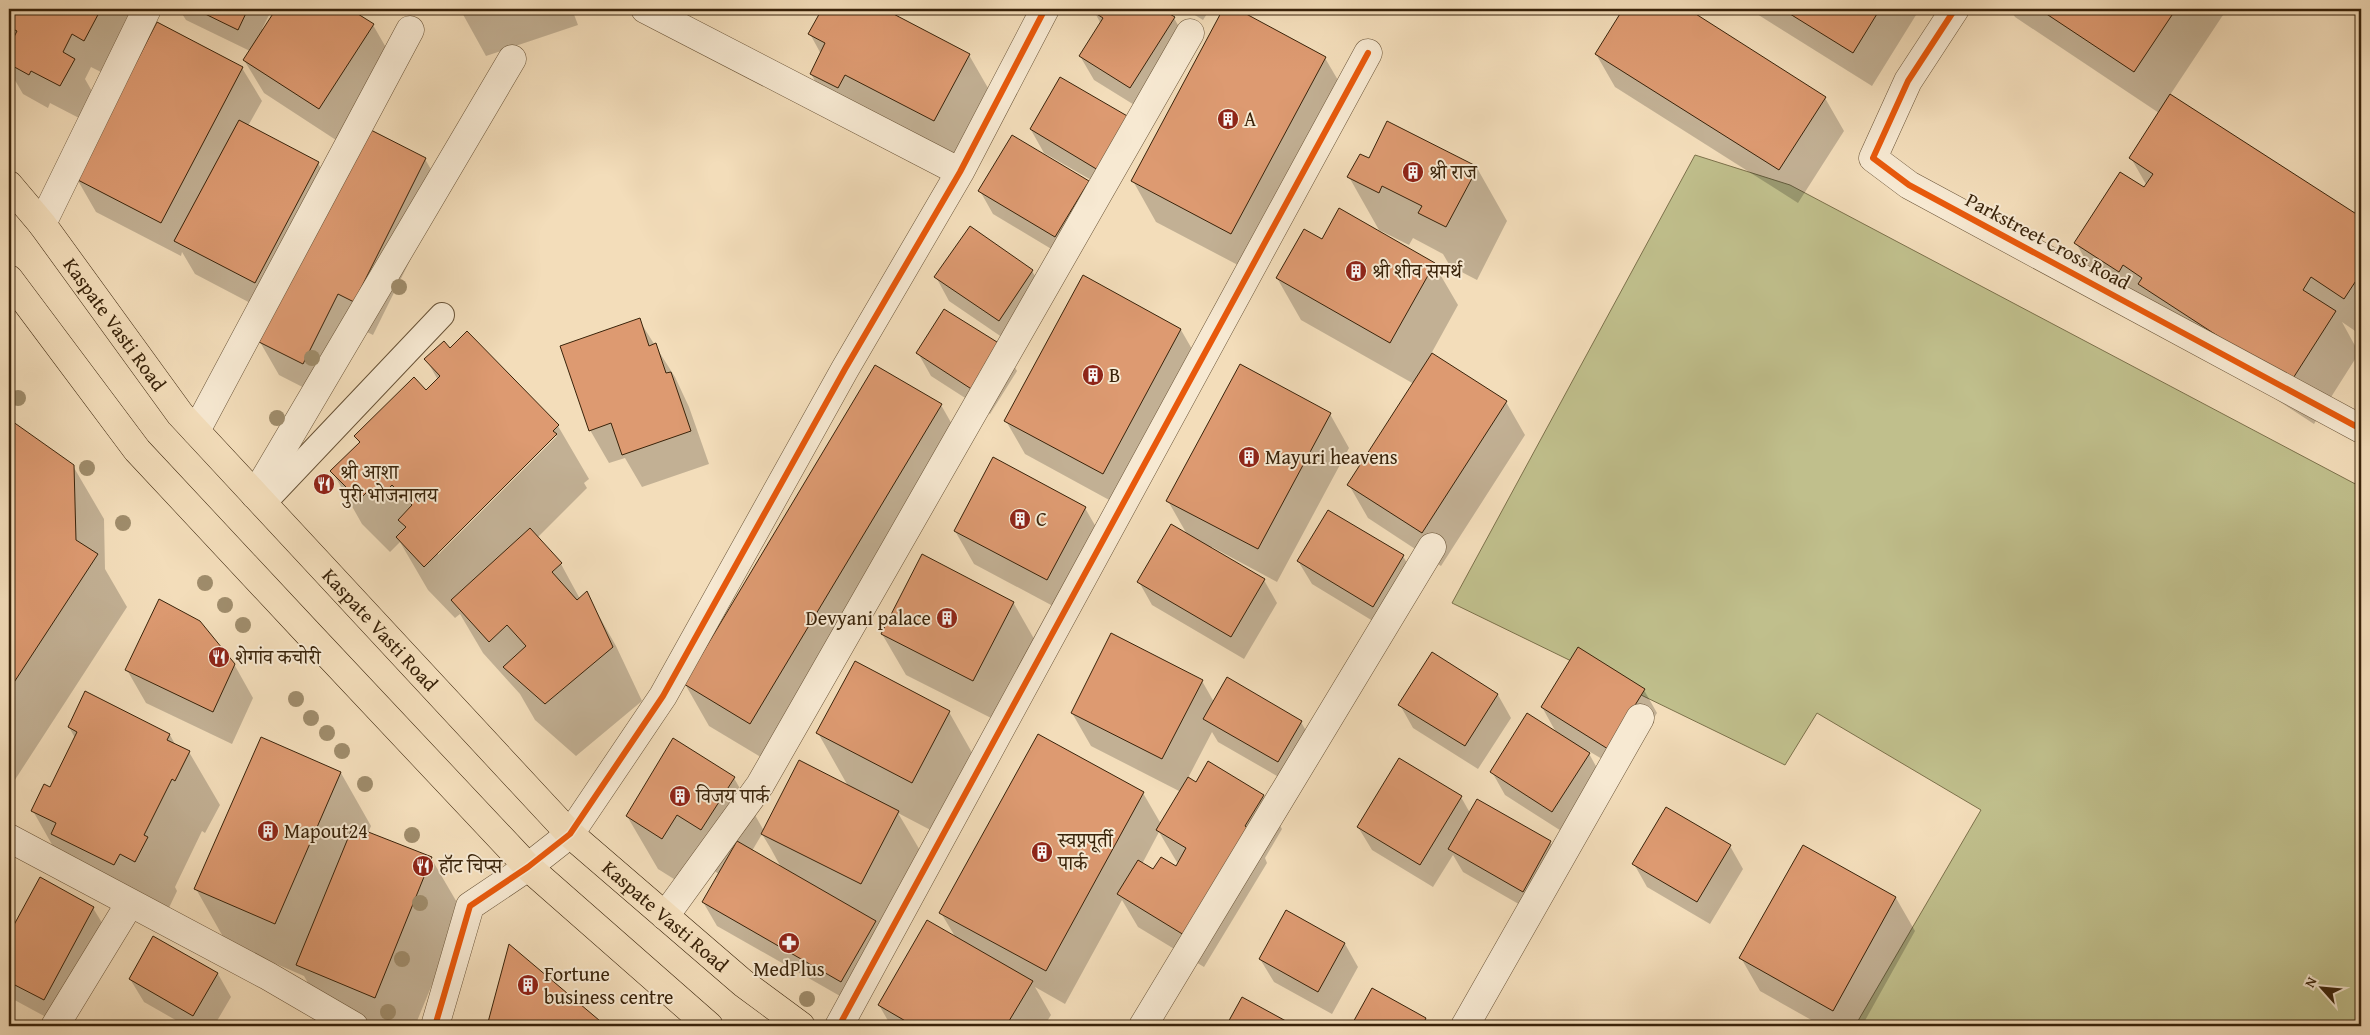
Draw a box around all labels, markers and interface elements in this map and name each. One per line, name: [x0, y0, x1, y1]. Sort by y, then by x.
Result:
place label: A: [1244, 104, 1256, 133]
building icon: A: [1216, 107, 1240, 131]
place label: श्री राज: [1429, 157, 1479, 186]
building icon: श्री राज: [1401, 160, 1425, 184]
street label: Parkstreet Cross Road: [1961, 185, 2136, 296]
street label: Kaspate Vasti Road: [57, 251, 174, 397]
place label: श्री शीव समर्थ: [1372, 256, 1463, 285]
building icon: श्री शीव समर्थ: [1344, 259, 1368, 283]
place label: B: [1109, 360, 1120, 389]
building icon: B: [1081, 363, 1105, 387]
place label: Mayuri heavens: [1265, 442, 1398, 471]
building icon: Mayuri heavens: [1237, 445, 1261, 469]
place label: श्री आशा पुरी भोजनालय: [339, 457, 439, 509]
restaurant icon: श्री आशा पुरी भोजनालय: [312, 472, 336, 496]
place label: C: [1036, 504, 1047, 533]
building icon: C: [1008, 507, 1032, 531]
street label: Kaspate Vasti Road: [316, 561, 445, 697]
place label: Devyani palace: [806, 603, 931, 632]
building icon: Devyani palace: [935, 606, 959, 630]
place label: शेगांव कचोरी: [235, 642, 322, 671]
restaurant icon: शेगांव कचोरी: [207, 645, 231, 669]
place label: विजय पार्क: [695, 781, 771, 810]
building icon: विजय पार्क: [668, 784, 692, 808]
place label: Mapout24: [284, 816, 368, 845]
building icon: Mapout24: [256, 819, 280, 843]
place label: स्वप्नपूर्ती पार्क: [1057, 825, 1114, 877]
building icon: स्वप्नपूर्ती पार्क: [1030, 840, 1054, 864]
place label: हॉट चिप्स: [438, 851, 503, 880]
street label: Kaspate Vasti Road: [596, 853, 736, 979]
restaurant icon: हॉट चिप्स: [411, 854, 435, 878]
pharmacy icon: MedPlus: [777, 931, 801, 955]
place label: MedPlus: [753, 954, 825, 983]
place label: Fortune business centre: [544, 959, 674, 1011]
north arrow: [2298, 962, 2348, 1012]
building icon: Fortune business centre: [516, 973, 540, 997]
text: N: [2299, 973, 2322, 991]

